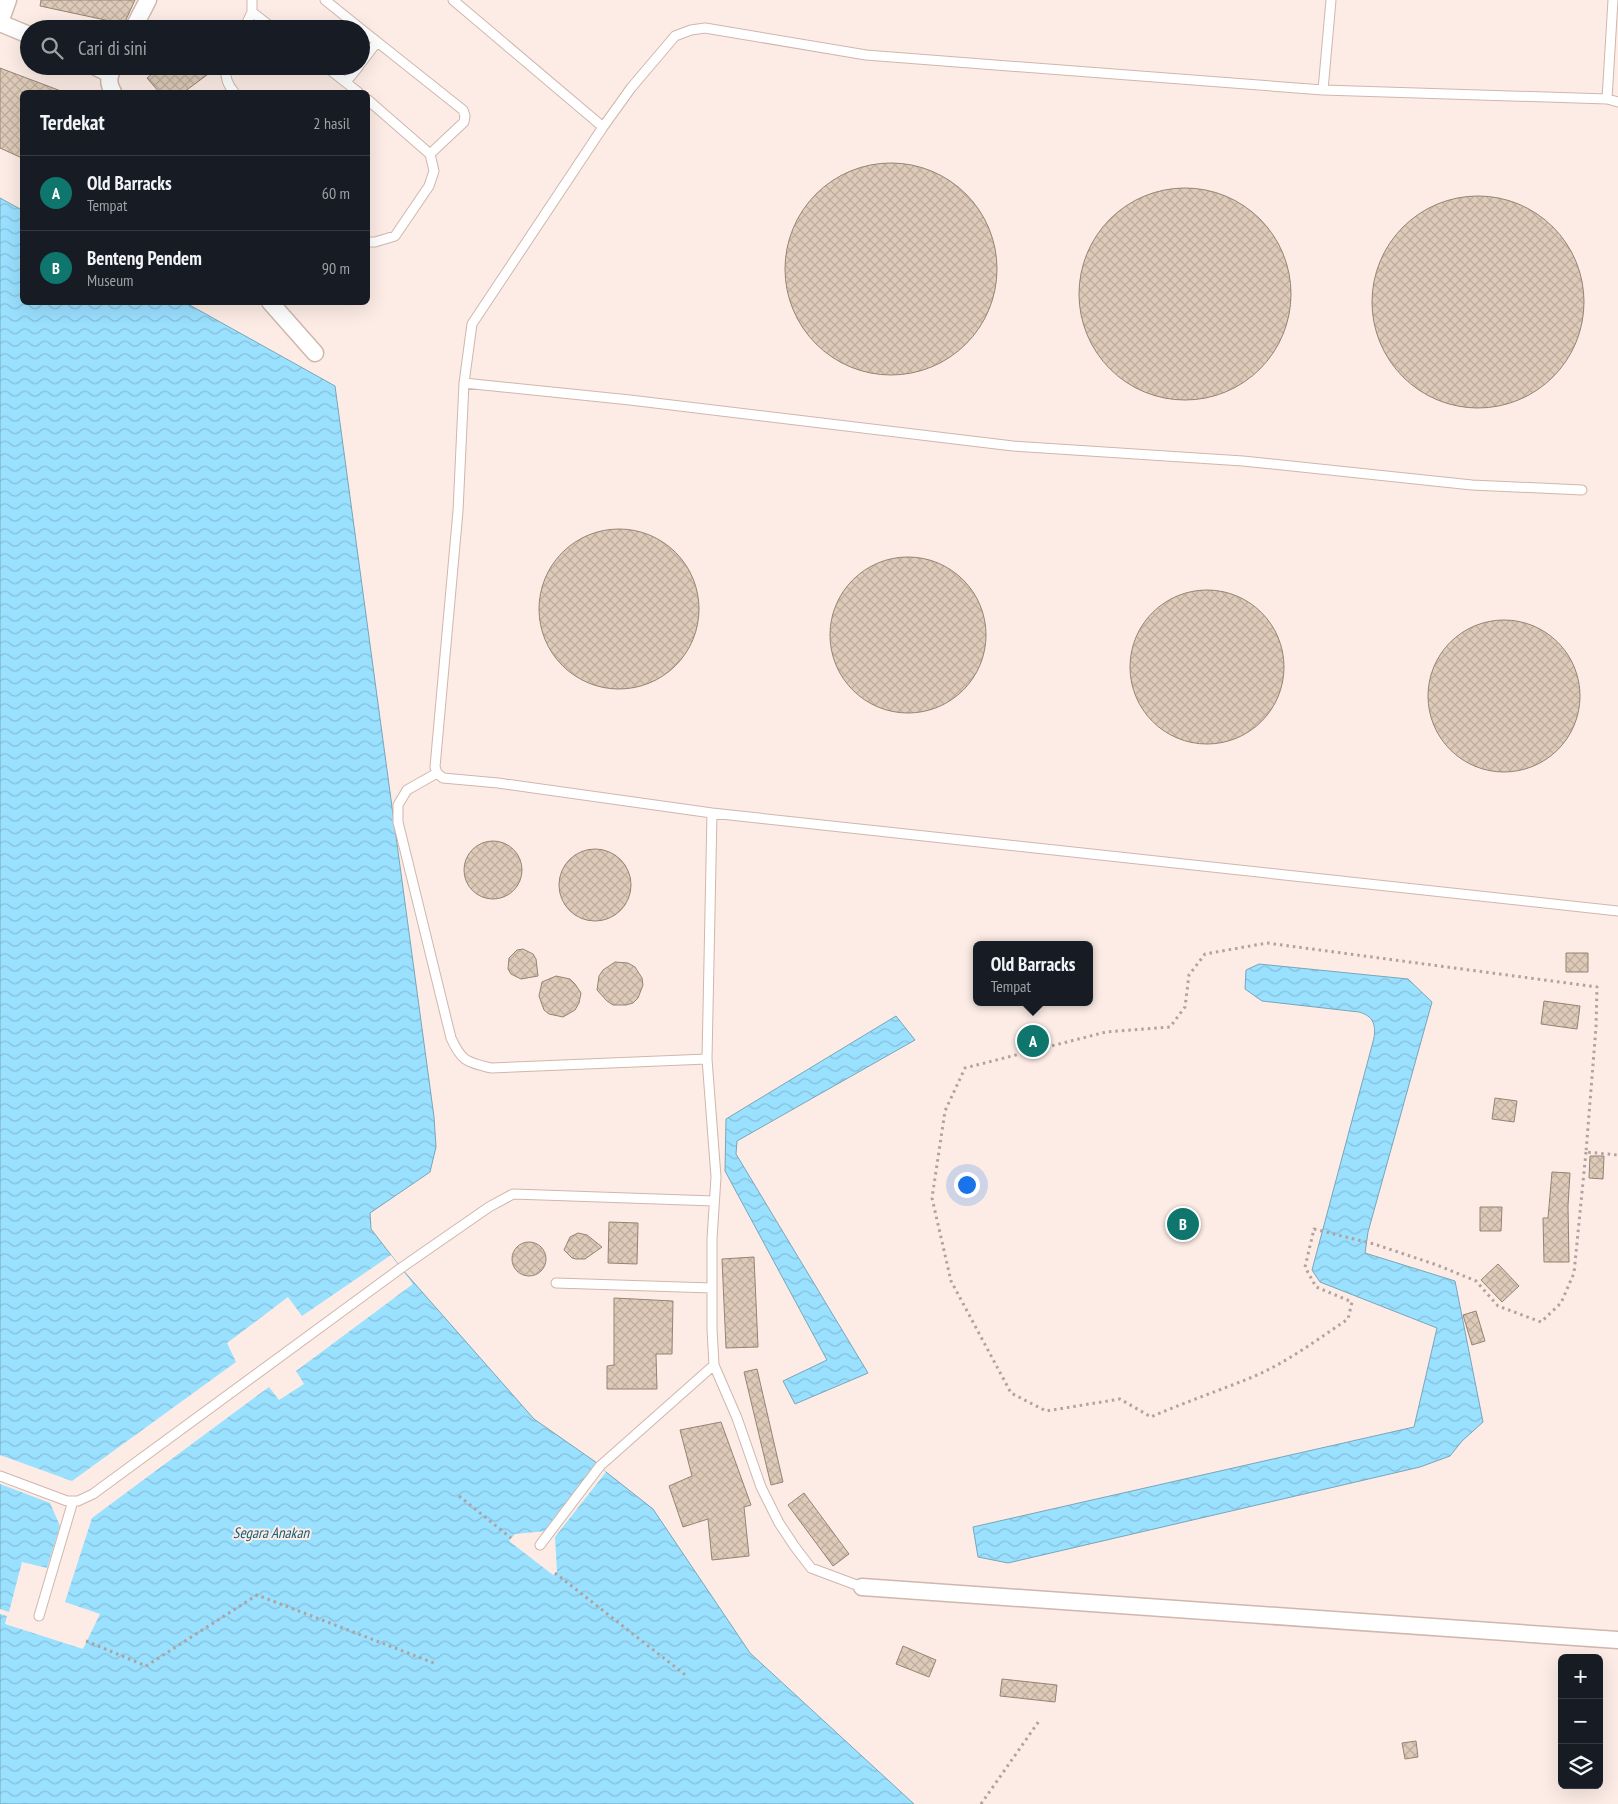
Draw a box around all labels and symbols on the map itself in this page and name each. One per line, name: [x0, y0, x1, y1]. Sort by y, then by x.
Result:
pin: A: [1017, 1022, 1049, 1060]
your location: [954, 1172, 980, 1198]
pin: B: [1167, 1205, 1199, 1243]
water label: Segara Anakan: [233, 1523, 310, 1542]

